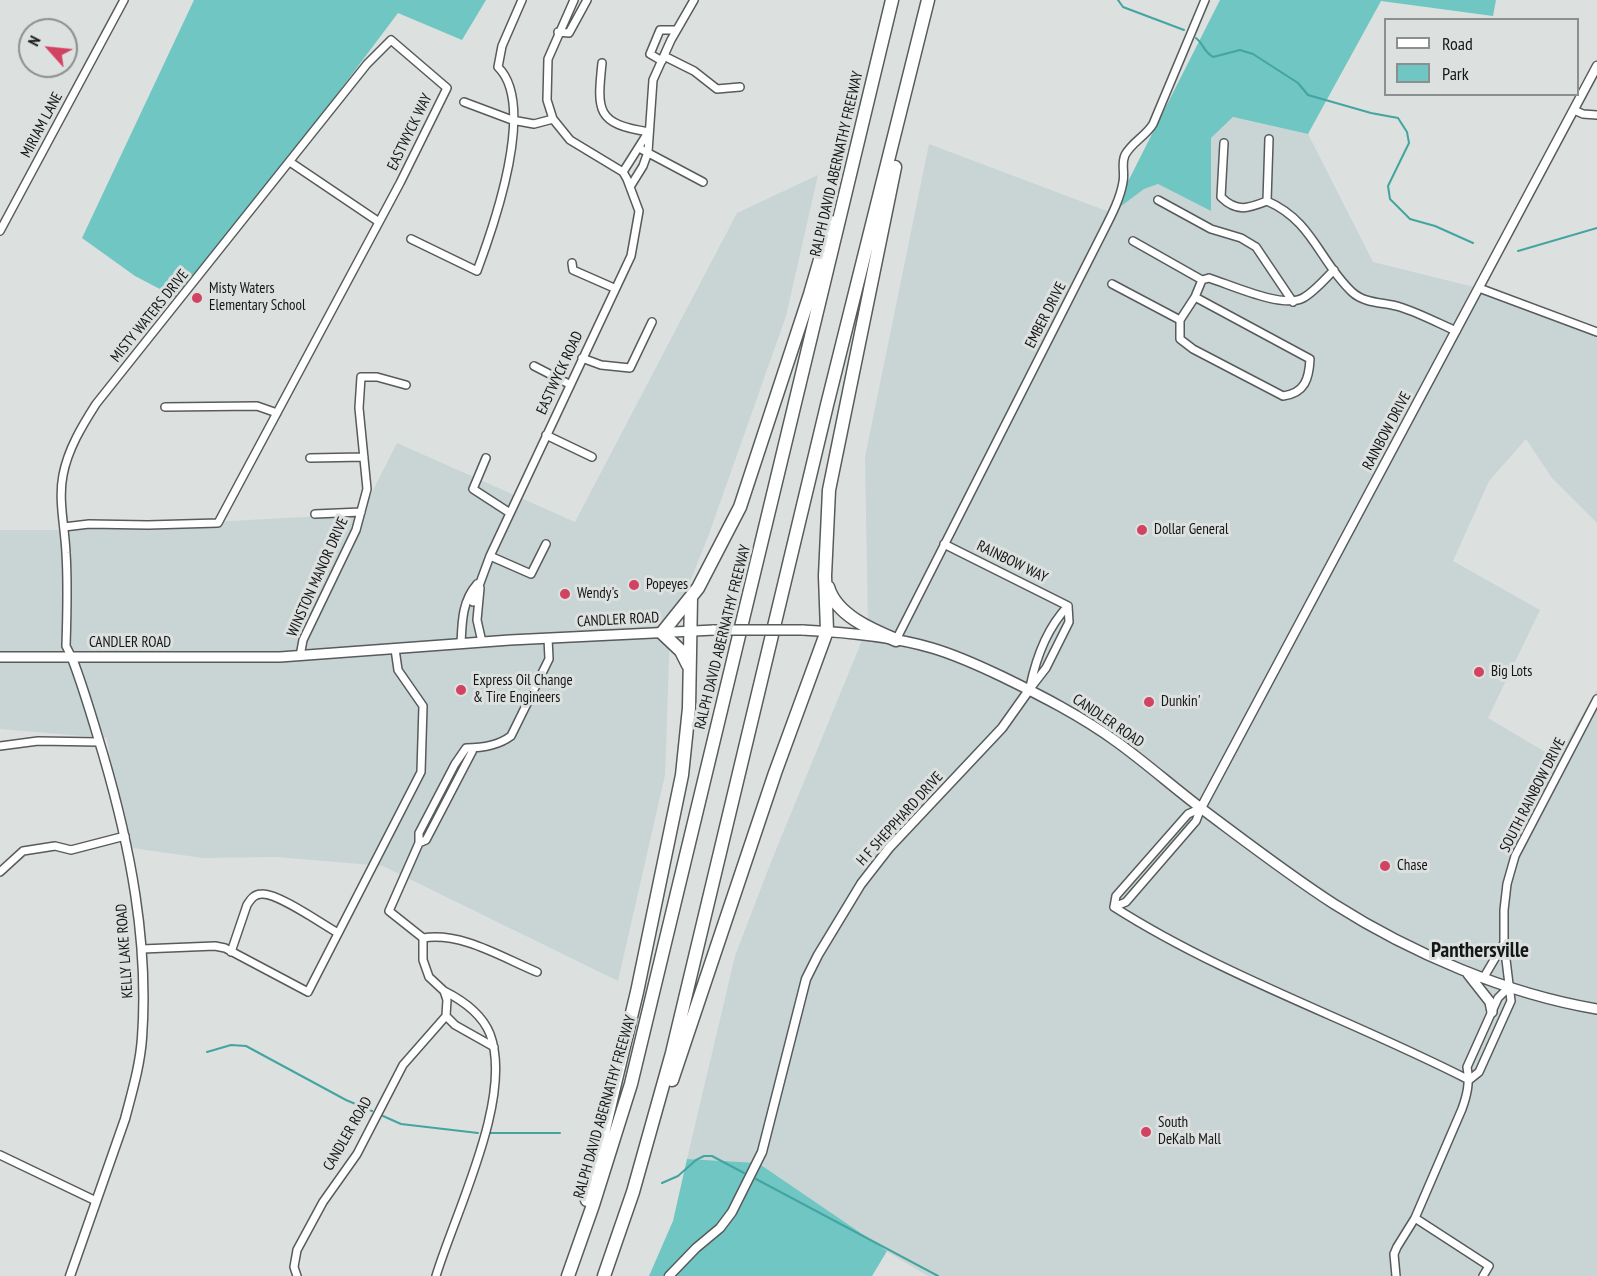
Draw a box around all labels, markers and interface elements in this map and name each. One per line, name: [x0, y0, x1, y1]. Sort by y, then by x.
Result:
north arrow: [18, 18, 78, 78]
legend: [1384, 18, 1579, 96]
text: N: [23, 32, 45, 49]
text: Road: [1442, 32, 1473, 55]
text: Park: [1442, 62, 1469, 85]
street label: RALPH DAVID ABERNATHY FREEWAY: [807, 70, 867, 258]
street label: MIRIAM LANE: [17, 89, 67, 161]
street label: EASTWYCK WAY: [384, 91, 436, 173]
street label: MISTY WATERS DRIVE: [107, 266, 193, 366]
street label: EMBER DRIVE: [1022, 279, 1070, 351]
place label: Misty Waters Elementary School: [209, 280, 306, 315]
marker: Misty Waters Elementary School: [190, 291, 204, 305]
street label: EASTWYCK ROAD: [533, 328, 587, 418]
street label: RAINBOW DRIVE: [1359, 389, 1415, 473]
street label: WINSTON MANOR DRIVE: [284, 514, 352, 640]
place label: Dollar General: [1154, 521, 1229, 539]
marker: Dollar General: [1135, 523, 1149, 537]
street label: RAINBOW WAY: [974, 537, 1050, 587]
street label: RALPH DAVID ABERNATHY FREEWAY: [691, 543, 755, 731]
place label: Popeyes: [646, 576, 688, 594]
marker: Popeyes: [627, 578, 641, 592]
place label: Wendy's: [577, 585, 618, 603]
marker: Wendy's: [558, 587, 572, 601]
street label: CANDLER ROAD: [576, 609, 660, 631]
street label: CANDLER ROAD: [89, 634, 171, 652]
place label: Big Lots: [1491, 663, 1532, 681]
marker: Big Lots: [1472, 665, 1486, 679]
place label: Express Oil Change & Tire Engineers: [473, 672, 573, 707]
marker: Express Oil Change & Tire Engineers: [454, 683, 468, 697]
street label: CANDLER ROAD: [1069, 691, 1147, 751]
place label: Dunkin': [1161, 693, 1200, 711]
marker: Dunkin': [1142, 695, 1156, 709]
street label: SOUTH RAINBOW DRIVE: [1496, 735, 1570, 855]
street label: H F SHEPPHARD DRIVE: [853, 768, 947, 870]
place label: Chase: [1397, 857, 1428, 875]
marker: Chase: [1378, 859, 1392, 873]
street label: KELLY LAKE ROAD: [113, 903, 137, 999]
district label: Panthersville: [1431, 938, 1529, 964]
street label: RALPH DAVID ABERNATHY FREEWAY: [570, 1013, 640, 1201]
street label: CANDLER ROAD: [320, 1094, 376, 1174]
place label: South DeKalb Mall: [1158, 1114, 1221, 1149]
marker: South DeKalb Mall: [1139, 1125, 1153, 1139]

